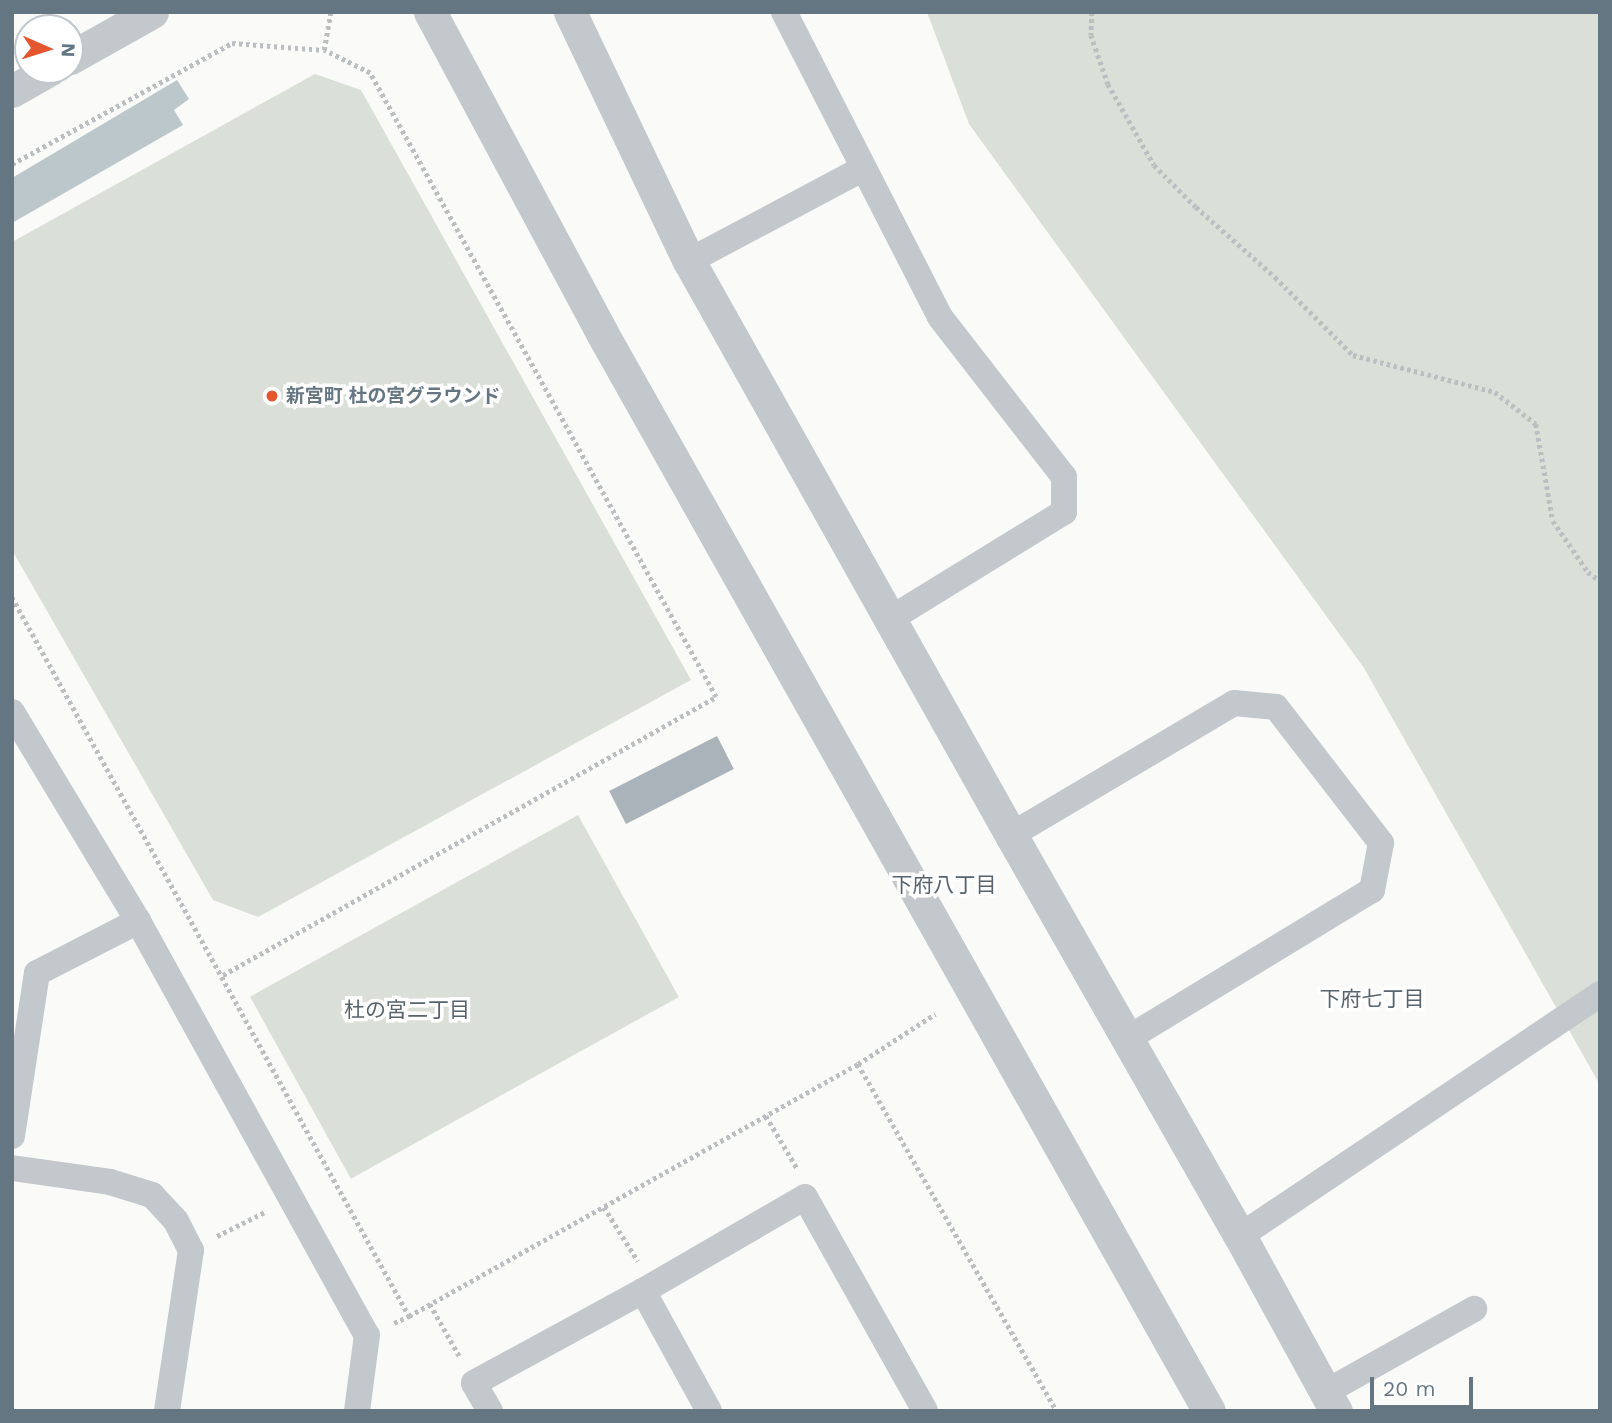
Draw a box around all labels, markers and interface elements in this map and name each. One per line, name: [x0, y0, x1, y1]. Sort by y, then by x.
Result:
north arrow: [14, 14, 84, 84]
text: N: [57, 42, 80, 58]
place label: 新宮町 杜の宮グラウンド: [286, 385, 500, 407]
marker: 新宮町 杜の宮グラウンド: [264, 388, 280, 404]
district label: 下府八丁目: [892, 872, 996, 898]
district label: 下府七丁目: [1320, 986, 1424, 1012]
district label: 杜の宮二丁目: [344, 997, 470, 1023]
scale bar: [1374, 1364, 1477, 1408]
text: 20 m: [1383, 1376, 1435, 1401]

